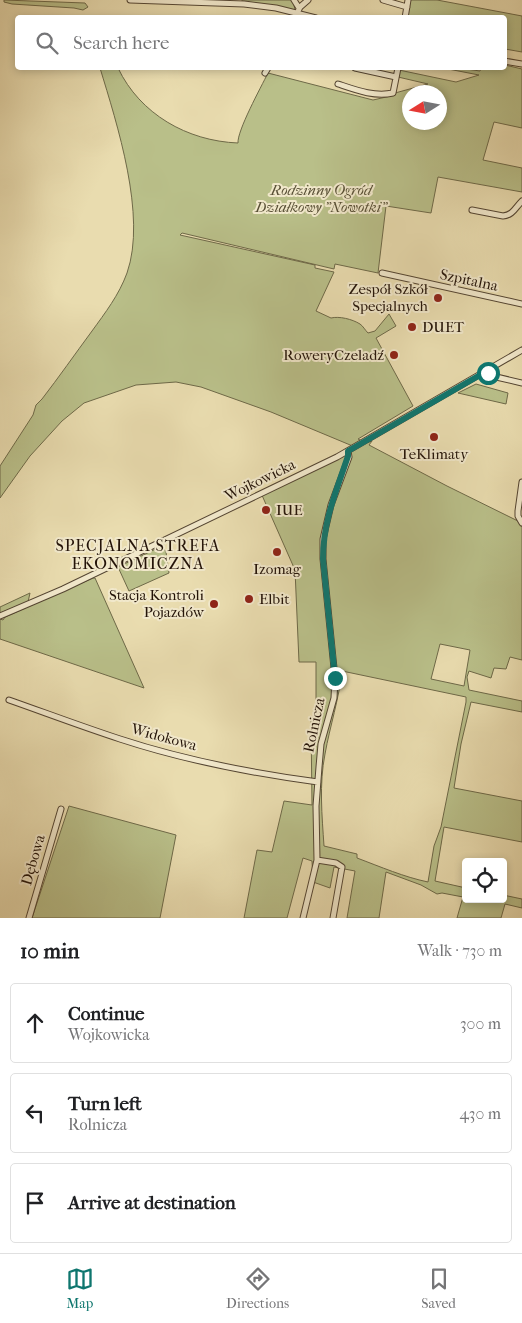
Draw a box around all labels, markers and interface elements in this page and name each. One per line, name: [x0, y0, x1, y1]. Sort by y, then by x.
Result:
search box: [15, 15, 507, 70]
icon: search: [33, 29, 61, 57]
text: Search here: [73, 32, 169, 54]
north arrow: [402, 85, 447, 130]
park label: Rodzinny Ogród Działkowy "Nowotki": [254, 181, 388, 216]
street label: Szpitalna: [438, 265, 501, 295]
place label: Zespół Szkół Specjalnych: [348, 280, 429, 315]
marker: Zespół Szkół Specjalnych: [432, 292, 444, 304]
place label: DUET: [422, 318, 465, 336]
marker: DUET: [406, 321, 418, 333]
place label: RoweryCzeladź: [283, 346, 384, 364]
marker: RoweryCzeladź: [388, 349, 400, 361]
route start: [477, 362, 500, 385]
marker: TeKlimaty: [428, 431, 440, 443]
place label: TeKlimaty: [400, 445, 469, 463]
street label: Wojkowicka: [221, 455, 299, 505]
place label: IUE: [276, 501, 303, 519]
marker: IUE: [260, 504, 272, 516]
district label: SPECJALNA STREFA EKONOMICZNA: [56, 536, 220, 573]
marker: Izomag: [271, 546, 283, 558]
place label: Izomag: [253, 560, 302, 578]
place label: Stacja Kontroli Pojazdów: [109, 586, 205, 621]
place label: Elbit: [259, 590, 290, 608]
marker: Elbit: [243, 593, 255, 605]
marker: Stacja Kontroli Pojazdów: [208, 598, 220, 610]
route end: [324, 667, 347, 690]
street label: Rolnicza: [299, 695, 329, 754]
street label: Widokowa: [128, 719, 200, 755]
street label: Dębowa: [17, 832, 49, 887]
map controls: [462, 858, 507, 903]
button: locate: [462, 858, 507, 903]
text: 10 min: [20, 939, 79, 963]
text: Walk · 730 m: [417, 941, 502, 960]
text: Continue: [68, 1003, 144, 1025]
icon: ahead: [21, 1009, 49, 1037]
text: 300 m: [460, 1014, 501, 1033]
text: Wojkowicka: [68, 1025, 150, 1044]
text: Turn left: [68, 1093, 142, 1115]
icon: left: [21, 1099, 49, 1127]
text: 430 m: [459, 1104, 501, 1123]
text: Rolnicza: [68, 1115, 127, 1134]
icon: arrive: [21, 1189, 49, 1217]
text: Arrive at destination: [68, 1192, 236, 1214]
tab: Map: [66, 1265, 94, 1312]
tab: Directions: [226, 1265, 289, 1312]
tab: Saved: [421, 1265, 456, 1312]

